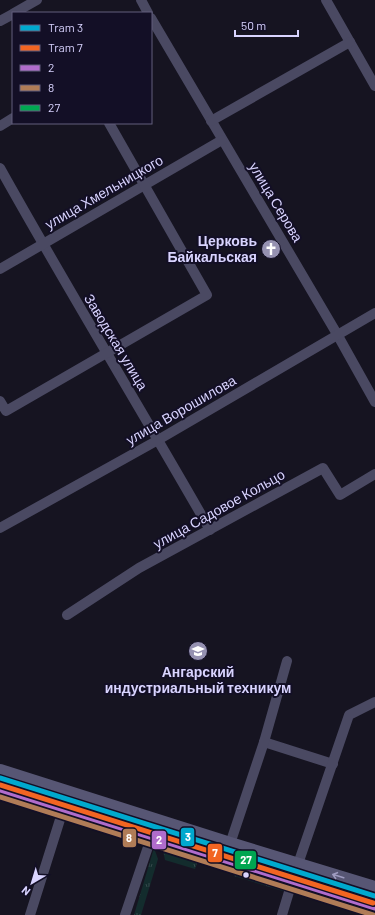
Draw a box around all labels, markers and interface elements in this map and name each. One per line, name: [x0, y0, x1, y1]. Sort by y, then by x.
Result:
legend: [12, 12, 152, 124]
scale bar: [235, 12, 298, 38]
text: 50 m: [241, 18, 266, 32]
text: Tram 3: [48, 20, 83, 34]
text: Tram 7: [48, 40, 83, 54]
text: 2: [48, 60, 54, 74]
text: 8: [48, 80, 54, 94]
text: 27: [48, 100, 60, 114]
street label: улица Хмельницкого: [42, 151, 166, 232]
street label: улица Серова: [246, 159, 307, 245]
place label: Церковь Байкальская: [168, 232, 257, 265]
church icon: Церковь Байкальская: [260, 238, 282, 260]
street label: Заводская улица: [81, 291, 152, 393]
street label: улица Ворошилова: [123, 371, 239, 448]
street label: улица Садовое Кольцо: [150, 465, 288, 552]
school or university icon: Ангарский индустриальный техникум: [187, 640, 209, 662]
place label: Ангарский индустриальный техникум: [105, 663, 291, 696]
line badge: 3: [180, 827, 195, 847]
line badge: 8: [122, 828, 137, 848]
line badge: 2: [151, 830, 167, 850]
text: 3: [185, 830, 191, 843]
text: 8: [126, 831, 132, 844]
text: 2: [156, 833, 162, 846]
line badge: 7: [207, 843, 223, 863]
text: 7: [212, 846, 218, 859]
line badge: 27: [234, 850, 257, 870]
text: 27: [240, 853, 252, 866]
north arrow: [12, 863, 52, 903]
unlabelled marker: [241, 870, 251, 880]
one-way arrow: [331, 872, 344, 879]
text: N: [19, 884, 32, 899]

